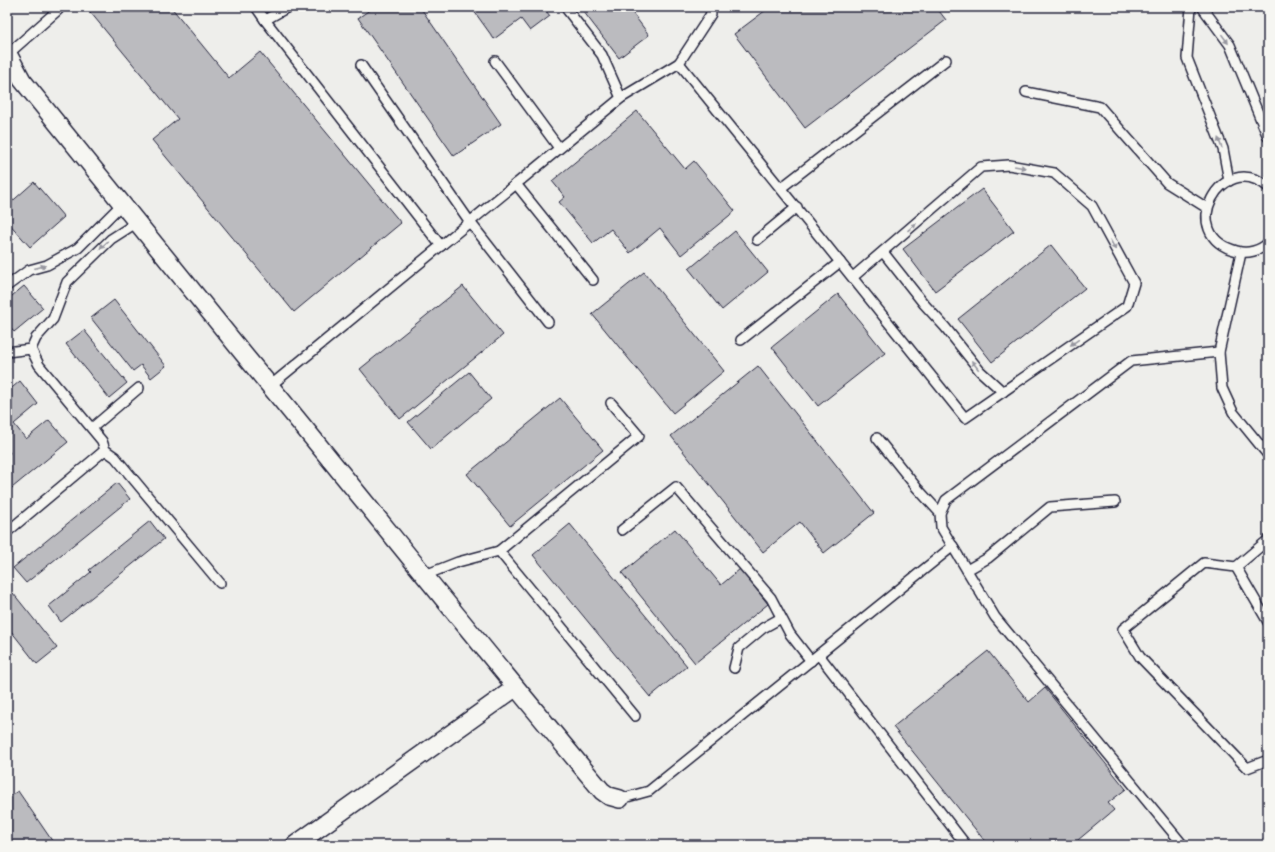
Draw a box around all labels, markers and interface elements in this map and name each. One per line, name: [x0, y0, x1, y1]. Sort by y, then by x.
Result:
one-way arrow: [1221, 33, 1229, 44]
one-way arrow: [1217, 137, 1223, 149]
one-way arrow: [1014, 164, 1026, 170]
one-way arrow: [907, 222, 918, 231]
one-way arrow: [1110, 239, 1117, 251]
one-way arrow: [99, 240, 110, 249]
one-way arrow: [35, 264, 47, 270]
one-way arrow: [1070, 338, 1081, 346]
one-way arrow: [971, 360, 979, 371]

